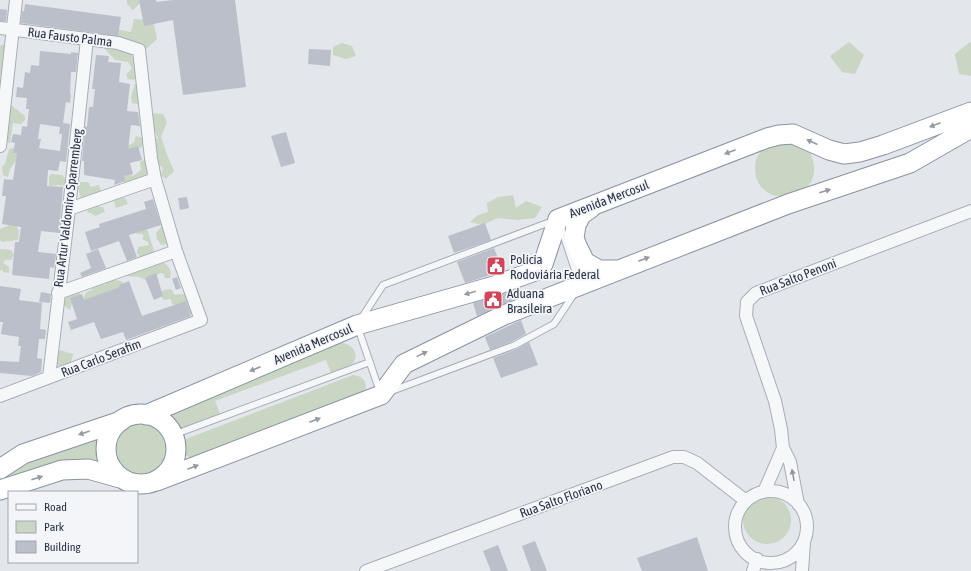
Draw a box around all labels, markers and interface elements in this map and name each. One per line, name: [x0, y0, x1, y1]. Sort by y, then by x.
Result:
street label: Rua Fausto Palma: [27, 24, 113, 50]
one-way arrow: [928, 123, 940, 129]
street label: Rua Artur Valdomiro Sparremberg: [51, 127, 85, 288]
one-way arrow: [806, 139, 817, 145]
one-way arrow: [724, 150, 736, 156]
street label: Avenida Mercosul: [567, 177, 652, 221]
one-way arrow: [819, 188, 831, 194]
place label: Polícia Rodoviária Federal: [510, 252, 600, 282]
public building icon: Polícia Rodoviária Federal: [485, 255, 507, 277]
street label: Rua Salto Penoni: [758, 255, 838, 299]
one-way arrow: [639, 256, 651, 262]
place label: Aduana Brasileira: [507, 286, 552, 316]
public building icon: Aduana Brasileira: [482, 289, 504, 311]
one-way arrow: [463, 290, 475, 296]
street label: Avenida Mercosul: [271, 320, 355, 367]
street label: Rua Carlo Serafim: [59, 336, 143, 380]
one-way arrow: [416, 351, 428, 357]
one-way arrow: [248, 366, 260, 372]
one-way arrow: [309, 417, 321, 423]
one-way arrow: [78, 431, 90, 437]
one-way arrow: [188, 463, 200, 469]
one-way arrow: [789, 469, 795, 481]
one-way arrow: [31, 475, 43, 481]
street label: Rua Salto Floriano: [518, 477, 604, 521]
legend: [8, 491, 138, 563]
text: Road: [44, 500, 67, 514]
text: Park: [44, 520, 65, 534]
text: Building: [44, 540, 82, 554]

